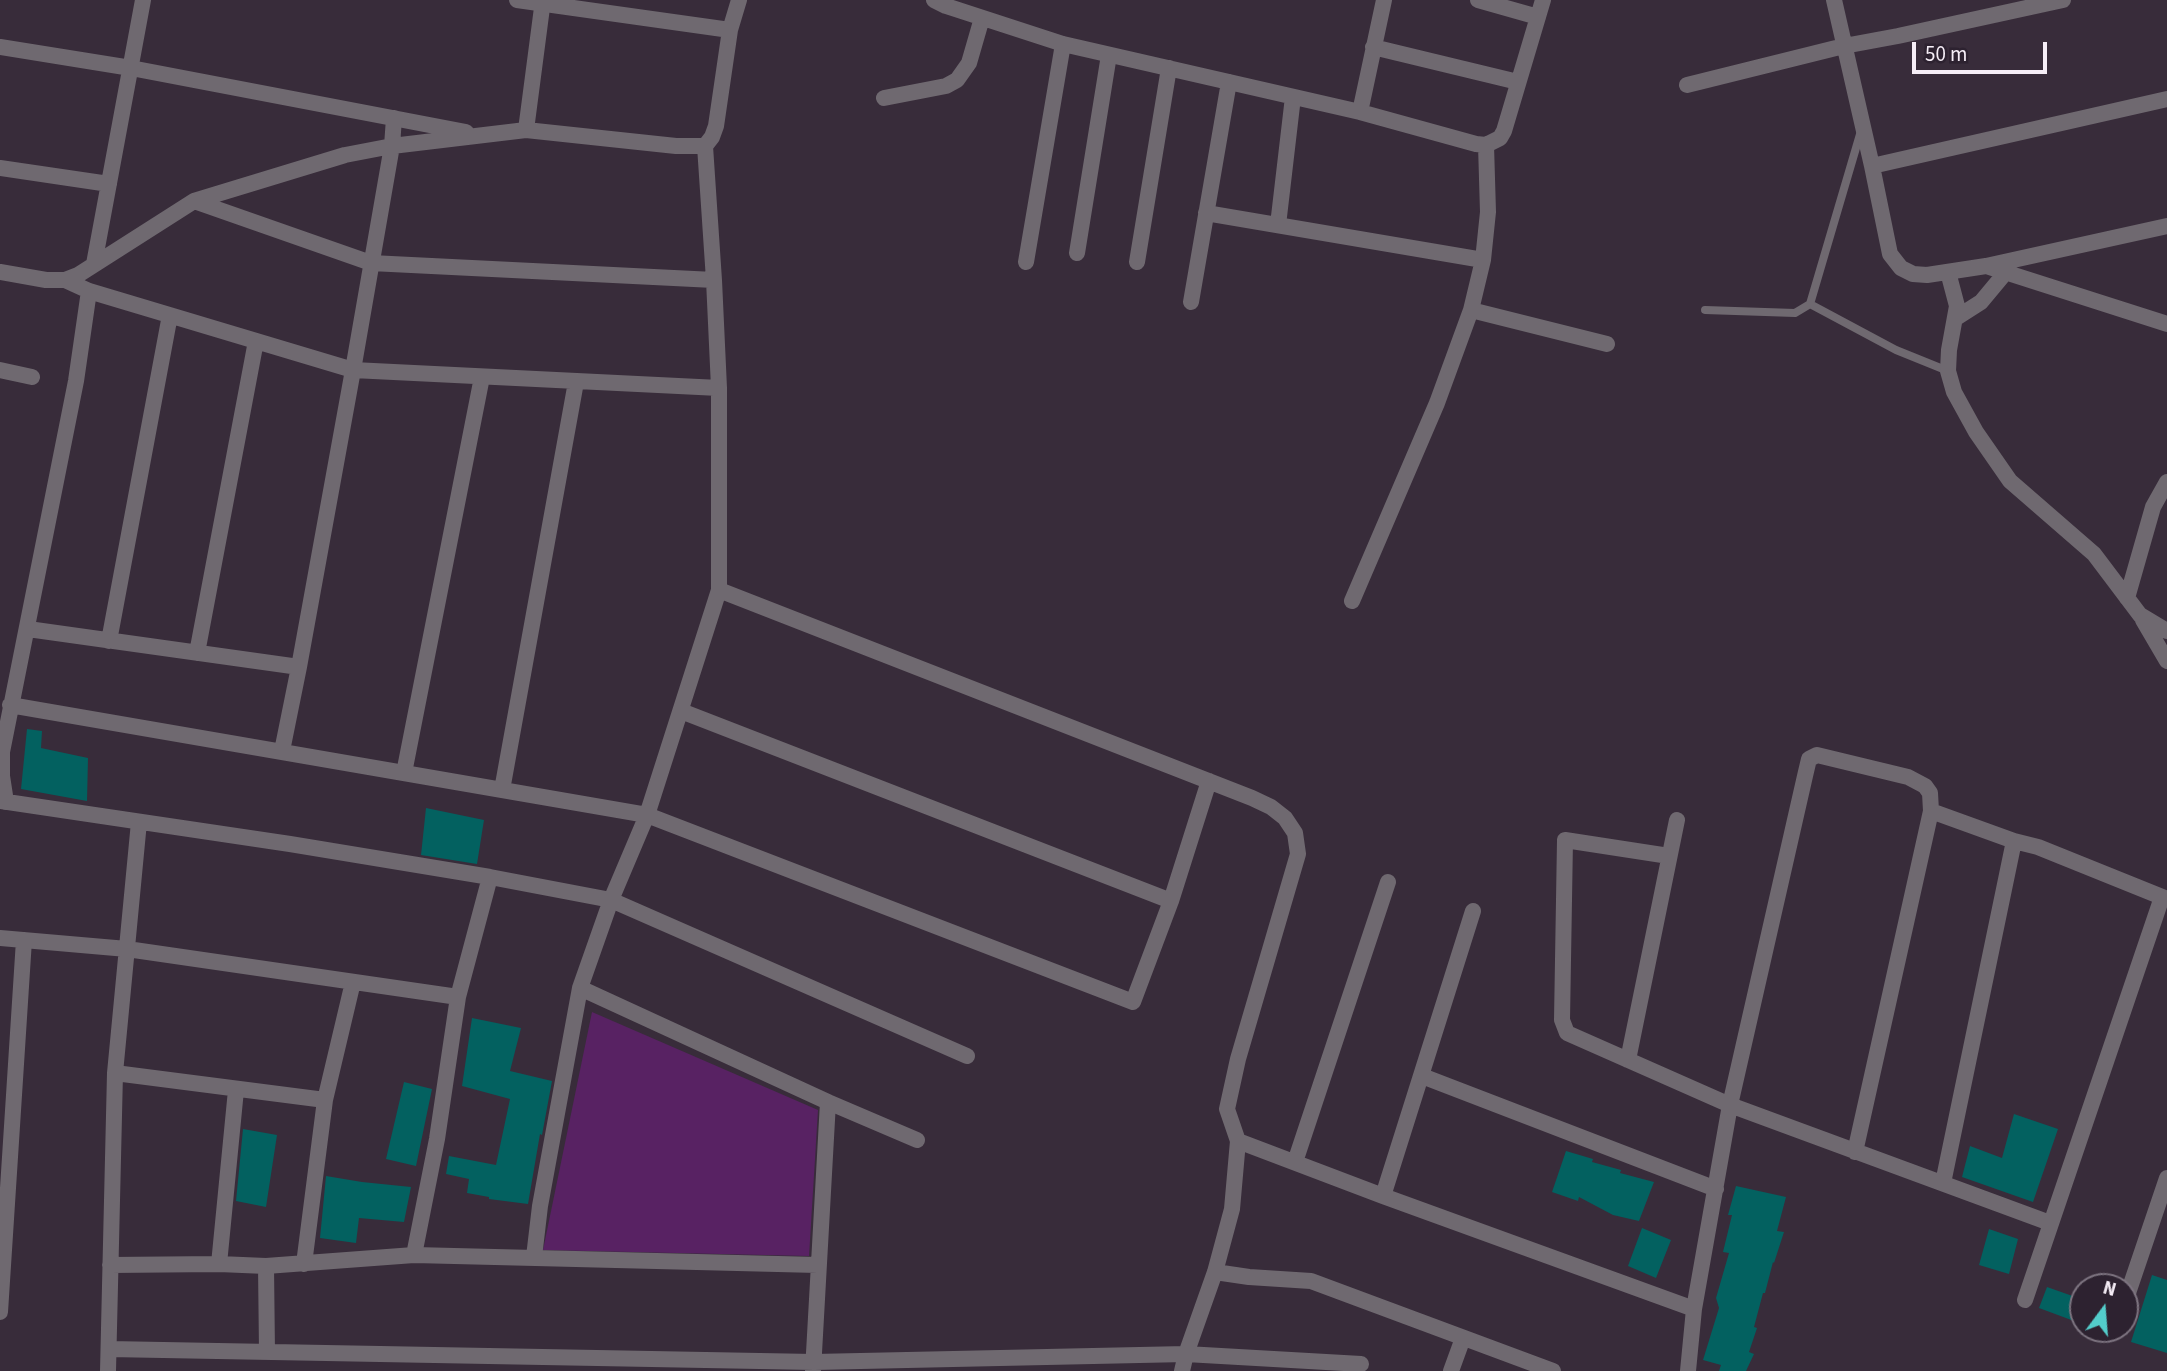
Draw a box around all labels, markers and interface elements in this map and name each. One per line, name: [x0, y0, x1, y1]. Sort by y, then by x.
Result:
scale bar: [1915, 28, 2050, 72]
text: 50 m: [1925, 39, 1967, 69]
north arrow: [2069, 1273, 2139, 1343]
text: N: [2100, 1275, 2119, 1304]

